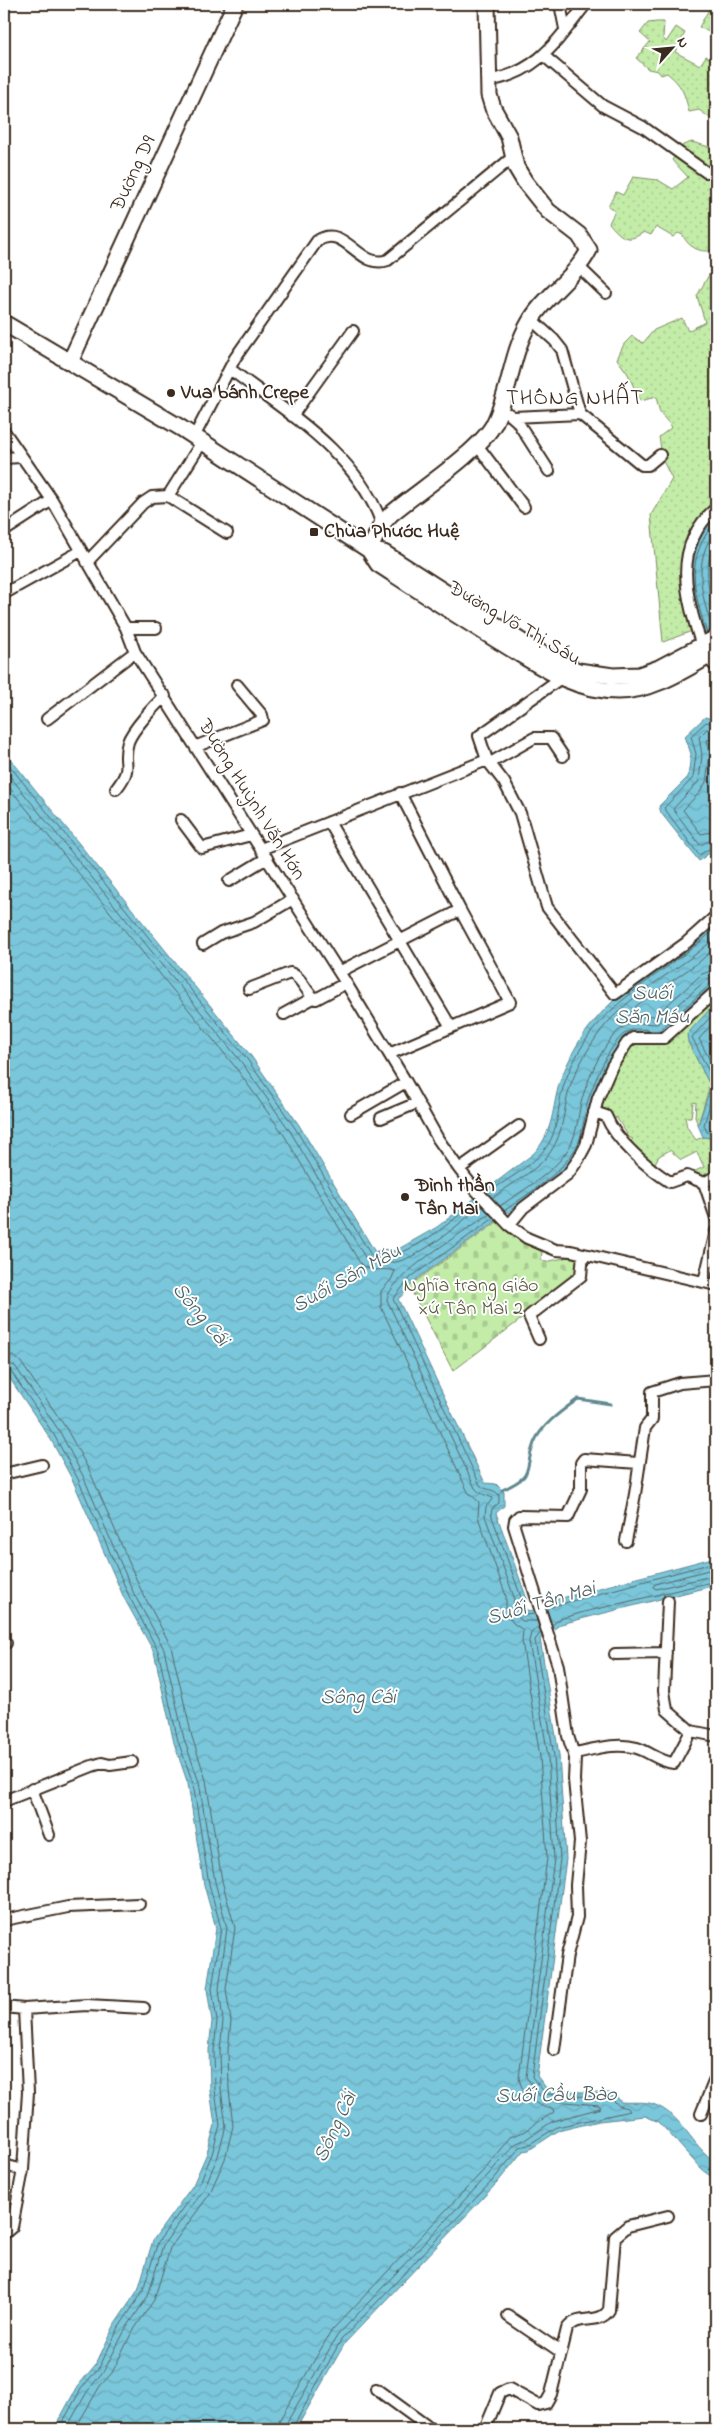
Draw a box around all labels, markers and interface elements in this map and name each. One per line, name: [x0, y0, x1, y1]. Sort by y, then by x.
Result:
north arrow: [648, 22, 698, 72]
text: N: [671, 34, 694, 52]
street label: Đường D9: [103, 131, 165, 218]
place label: Vua bánh Crepe: [180, 379, 310, 408]
district label: THỐNG NHẤT: [506, 381, 644, 415]
marker: Vua bánh Crepe: [165, 387, 177, 399]
place label: Chùa Phước Huệ: [324, 518, 461, 547]
marker: Chùa Phước Huệ: [308, 526, 320, 538]
street label: Đường Võ Thị Sáu: [441, 574, 586, 675]
street label: Đường Huỳnh Văn Hớn: [188, 713, 312, 887]
water label: Suối Săn Máu: [614, 979, 690, 1033]
place label: Đình thần Tân Mai: [414, 1172, 495, 1224]
marker: Đình thần Tân Mai: [399, 1191, 411, 1203]
water label: Suối Săn Máu: [287, 1237, 407, 1321]
park label: Nghĩa trang Giáo xứ Tân Mai 2: [404, 1272, 538, 1324]
water label: Sông Cái: [164, 1276, 237, 1356]
water label: Suối Tân Mai: [483, 1574, 601, 1634]
water label: Sông Cái: [320, 1683, 398, 1714]
water label: Suối Cầu Bào: [495, 2080, 618, 2112]
water label: Sông Cái: [306, 2084, 367, 2168]

